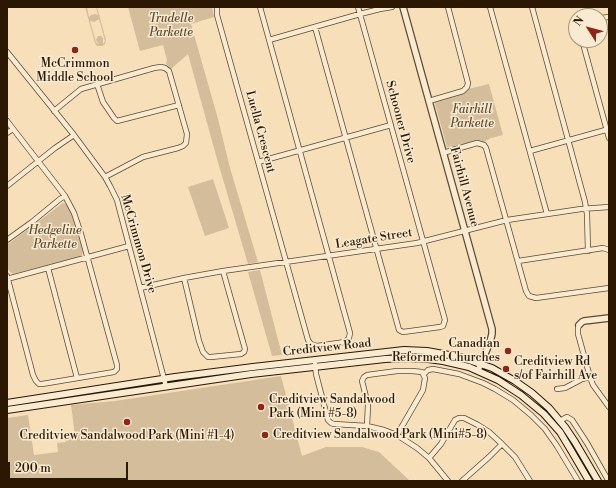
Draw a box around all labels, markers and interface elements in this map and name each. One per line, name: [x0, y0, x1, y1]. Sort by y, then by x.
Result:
north arrow: [568, 8, 608, 48]
park label: Trudelle Parkette: [149, 12, 193, 40]
text: N: [571, 14, 587, 29]
marker: McCrimmon Middle School: [70, 45, 80, 55]
place label: McCrimmon Middle School: [36, 57, 114, 85]
street label: Schooner Drive: [382, 79, 418, 165]
street label: Luella Crescent: [242, 89, 278, 175]
park label: Fairhill Parkette: [450, 103, 494, 131]
street label: Fairhill Avenue: [446, 145, 482, 229]
street label: McCrimmon Drive: [117, 193, 159, 295]
park label: Hedgeline Parkette: [28, 224, 82, 252]
street label: Leagate Street: [335, 226, 413, 252]
street label: Creditview Road: [282, 336, 372, 360]
place label: Canadian Reformed Churches: [392, 337, 500, 365]
marker: Canadian Reformed Churches: [503, 346, 513, 356]
place label: Creditview Rd s/of Fairhill Ave: [514, 355, 597, 383]
marker: Creditview Rd s/of Fairhill Ave: [501, 364, 511, 374]
place label: Creditview Sandalwood Park (Mini #5-8): [269, 393, 395, 421]
marker: Creditview Sandalwood Park (Mini #5-8): [256, 402, 266, 412]
marker: Creditview Sandalwood Park (Mini #1-4): [122, 417, 132, 427]
place label: Creditview Sandalwood Park (Mini#5-8): [273, 428, 487, 442]
place label: Creditview Sandalwood Park (Mini #1-4): [19, 429, 235, 443]
marker: Creditview Sandalwood Park (Mini#5-8): [260, 430, 270, 440]
scale bar: [10, 454, 130, 480]
text: 200 m: [15, 461, 51, 476]

